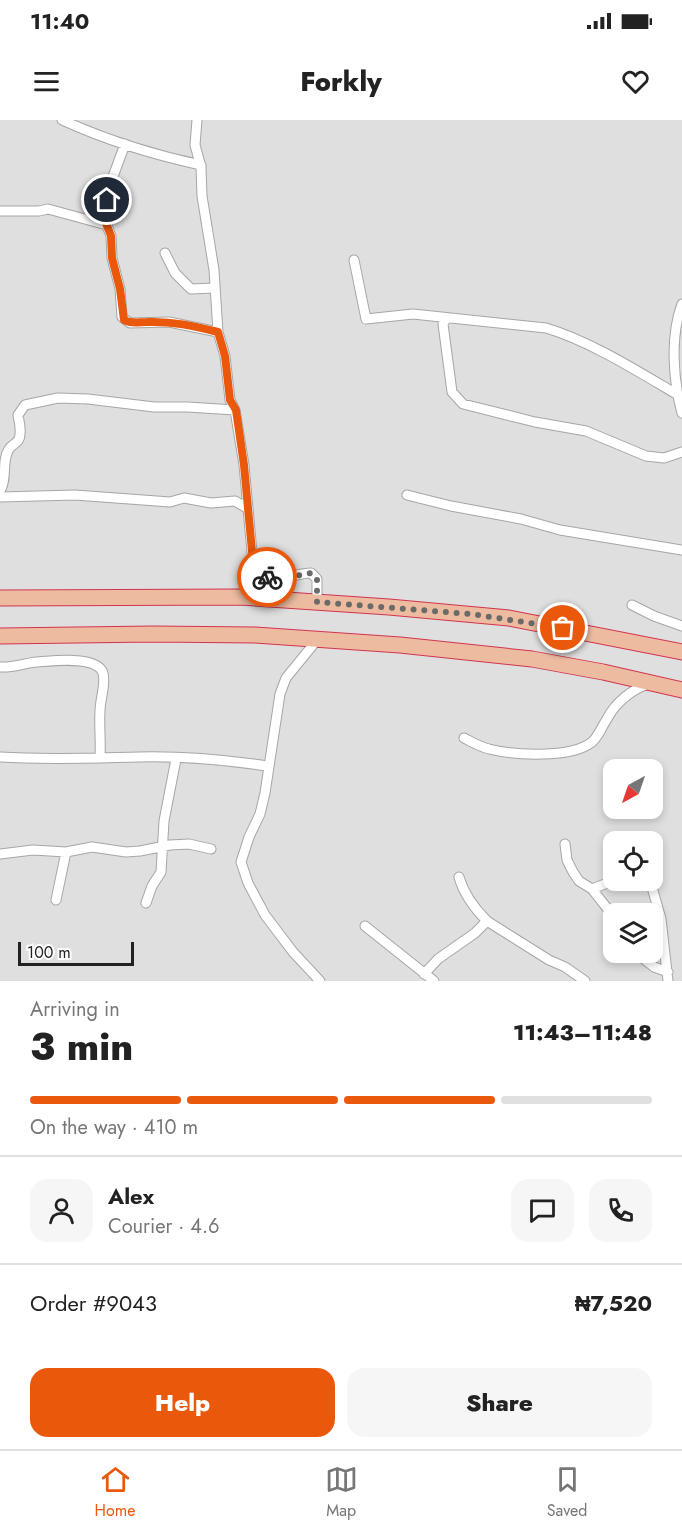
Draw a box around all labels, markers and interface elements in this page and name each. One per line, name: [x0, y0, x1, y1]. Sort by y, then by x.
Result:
text: 11:40: [30, 5, 89, 37]
text: Forkly: [300, 62, 382, 101]
icon: menu: [30, 65, 63, 98]
icon: heart: [619, 65, 652, 98]
pin: [81, 174, 132, 225]
icon: home: [90, 183, 123, 216]
courier: [237, 547, 297, 607]
icon: bike: [251, 561, 284, 594]
pin: [537, 602, 588, 653]
icon: bag: [546, 611, 579, 644]
north arrow: [603, 759, 663, 819]
map controls: [603, 759, 663, 963]
button: locate: [603, 831, 663, 891]
button: layers: [603, 903, 663, 963]
scale bar: [18, 939, 134, 966]
text: 100 m: [27, 941, 71, 964]
text: Arriving in: [30, 995, 120, 1024]
text: 11:43–11:48: [513, 1016, 652, 1048]
text: 3 min: [30, 1018, 133, 1075]
text: On the way · 410 m: [30, 1113, 198, 1142]
button: person: [30, 1179, 93, 1242]
button: chat: [511, 1179, 574, 1242]
button: phone: [589, 1179, 652, 1242]
text: Alex: [108, 1180, 154, 1212]
text: Courier · 4.6: [108, 1212, 220, 1241]
text: Order #9043: [30, 1287, 157, 1319]
text: ₦7,520: [575, 1287, 652, 1319]
button: Help: [30, 1368, 335, 1437]
button: Share: [347, 1368, 652, 1437]
tab: Home: [95, 1463, 135, 1522]
tab: Map: [325, 1463, 358, 1522]
tab: Saved: [547, 1463, 587, 1522]

